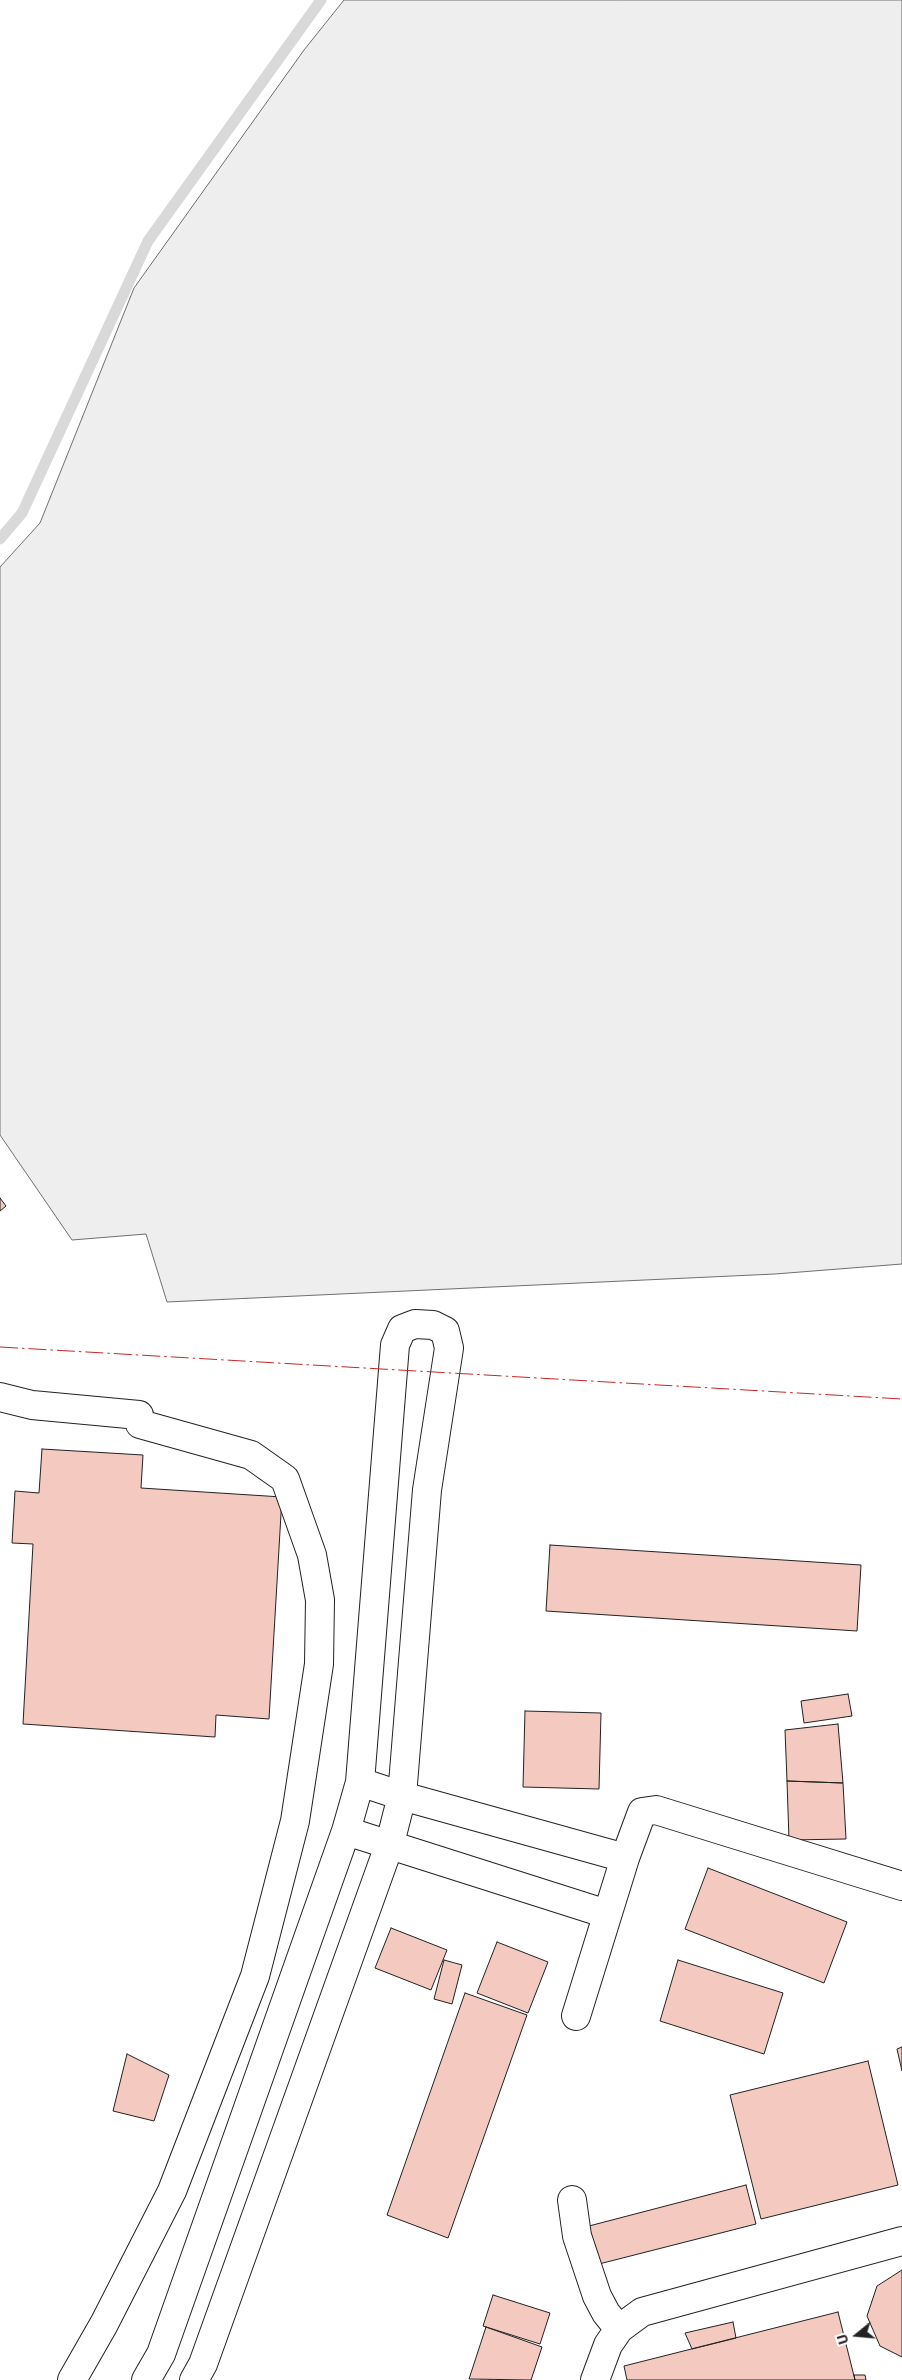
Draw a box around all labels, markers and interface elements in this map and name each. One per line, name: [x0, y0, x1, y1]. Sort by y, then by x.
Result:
north arrow: [832, 2310, 882, 2360]
text: U: [833, 2332, 852, 2347]

